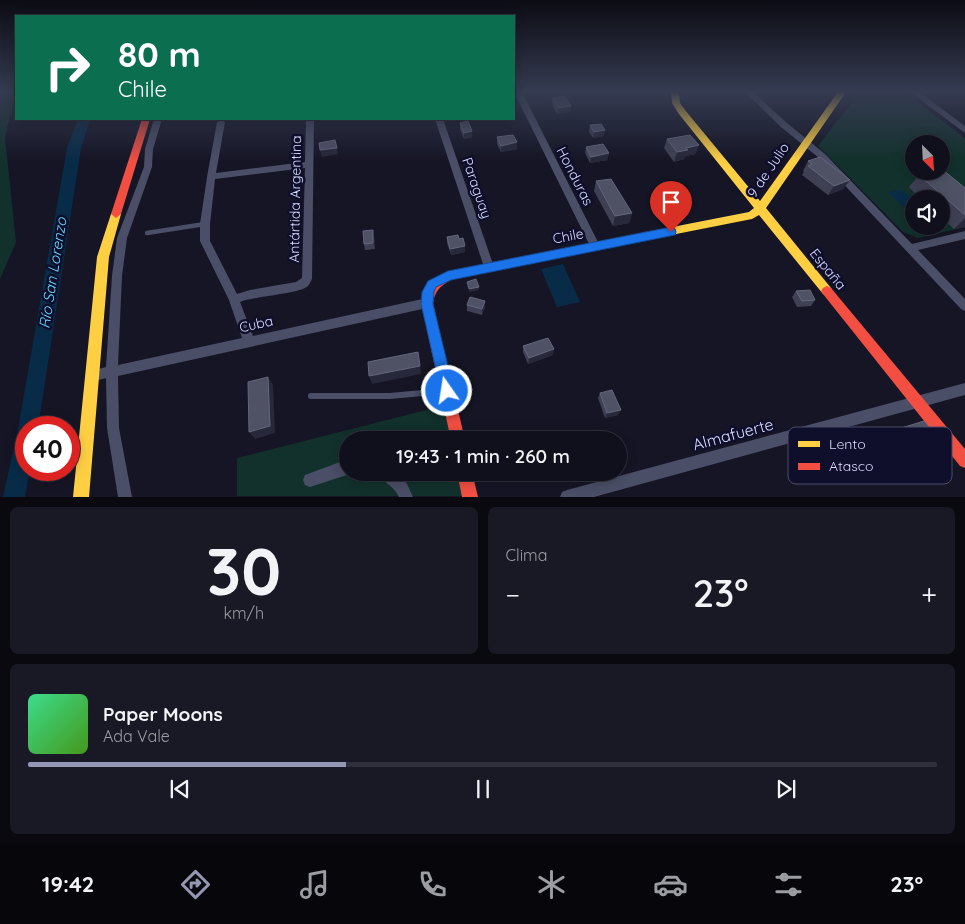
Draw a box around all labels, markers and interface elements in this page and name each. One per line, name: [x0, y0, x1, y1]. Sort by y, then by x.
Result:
text: 80 m: [118, 32, 201, 76]
icon: right: [35, 35, 100, 100]
text: Chile: [118, 75, 167, 103]
street label: Antártida Argentina: [285, 135, 305, 263]
north arrow: [905, 135, 950, 180]
map controls: [905, 135, 950, 235]
street label: 9 de Julio: [743, 139, 793, 201]
street label: Honduras: [553, 144, 597, 208]
street label: Paraguay: [458, 155, 496, 221]
pin: [650, 181, 692, 232]
icon: arrive: [657, 188, 685, 216]
button: sound: [905, 190, 950, 235]
water label: Río San Lorenzo: [34, 215, 71, 330]
street label: Chile: [551, 224, 585, 248]
street label: España: [806, 245, 850, 293]
street label: Cuba: [237, 312, 275, 336]
position arrow: [420, 364, 472, 416]
street label: Almafuerte: [690, 414, 776, 454]
speed limit sign: 40: [15, 416, 80, 481]
legend: [788, 427, 952, 484]
text: Lento: [829, 435, 866, 453]
text: 19:43 · 1 min · 260 m: [396, 444, 570, 468]
text: Atasco: [829, 457, 874, 475]
text: 30: [206, 530, 281, 611]
text: Clima: [506, 545, 547, 565]
text: 23°: [693, 569, 749, 617]
text: −: [506, 577, 520, 612]
text: +: [921, 577, 937, 612]
text: km/h: [223, 603, 264, 623]
text: Paper Moons: [103, 702, 223, 726]
text: Ada Vale: [103, 726, 170, 746]
icon: previous: [166, 775, 194, 803]
icon: pause: [469, 775, 497, 803]
icon: next: [772, 775, 800, 803]
icon: directions: [178, 867, 213, 902]
icon: music: [297, 867, 332, 902]
icon: phone: [415, 867, 450, 902]
icon: climate: [534, 867, 569, 902]
icon: car: [653, 867, 688, 902]
icon: filters: [771, 867, 806, 902]
text: 19:42: [42, 870, 94, 898]
text: 23°: [890, 870, 923, 898]

